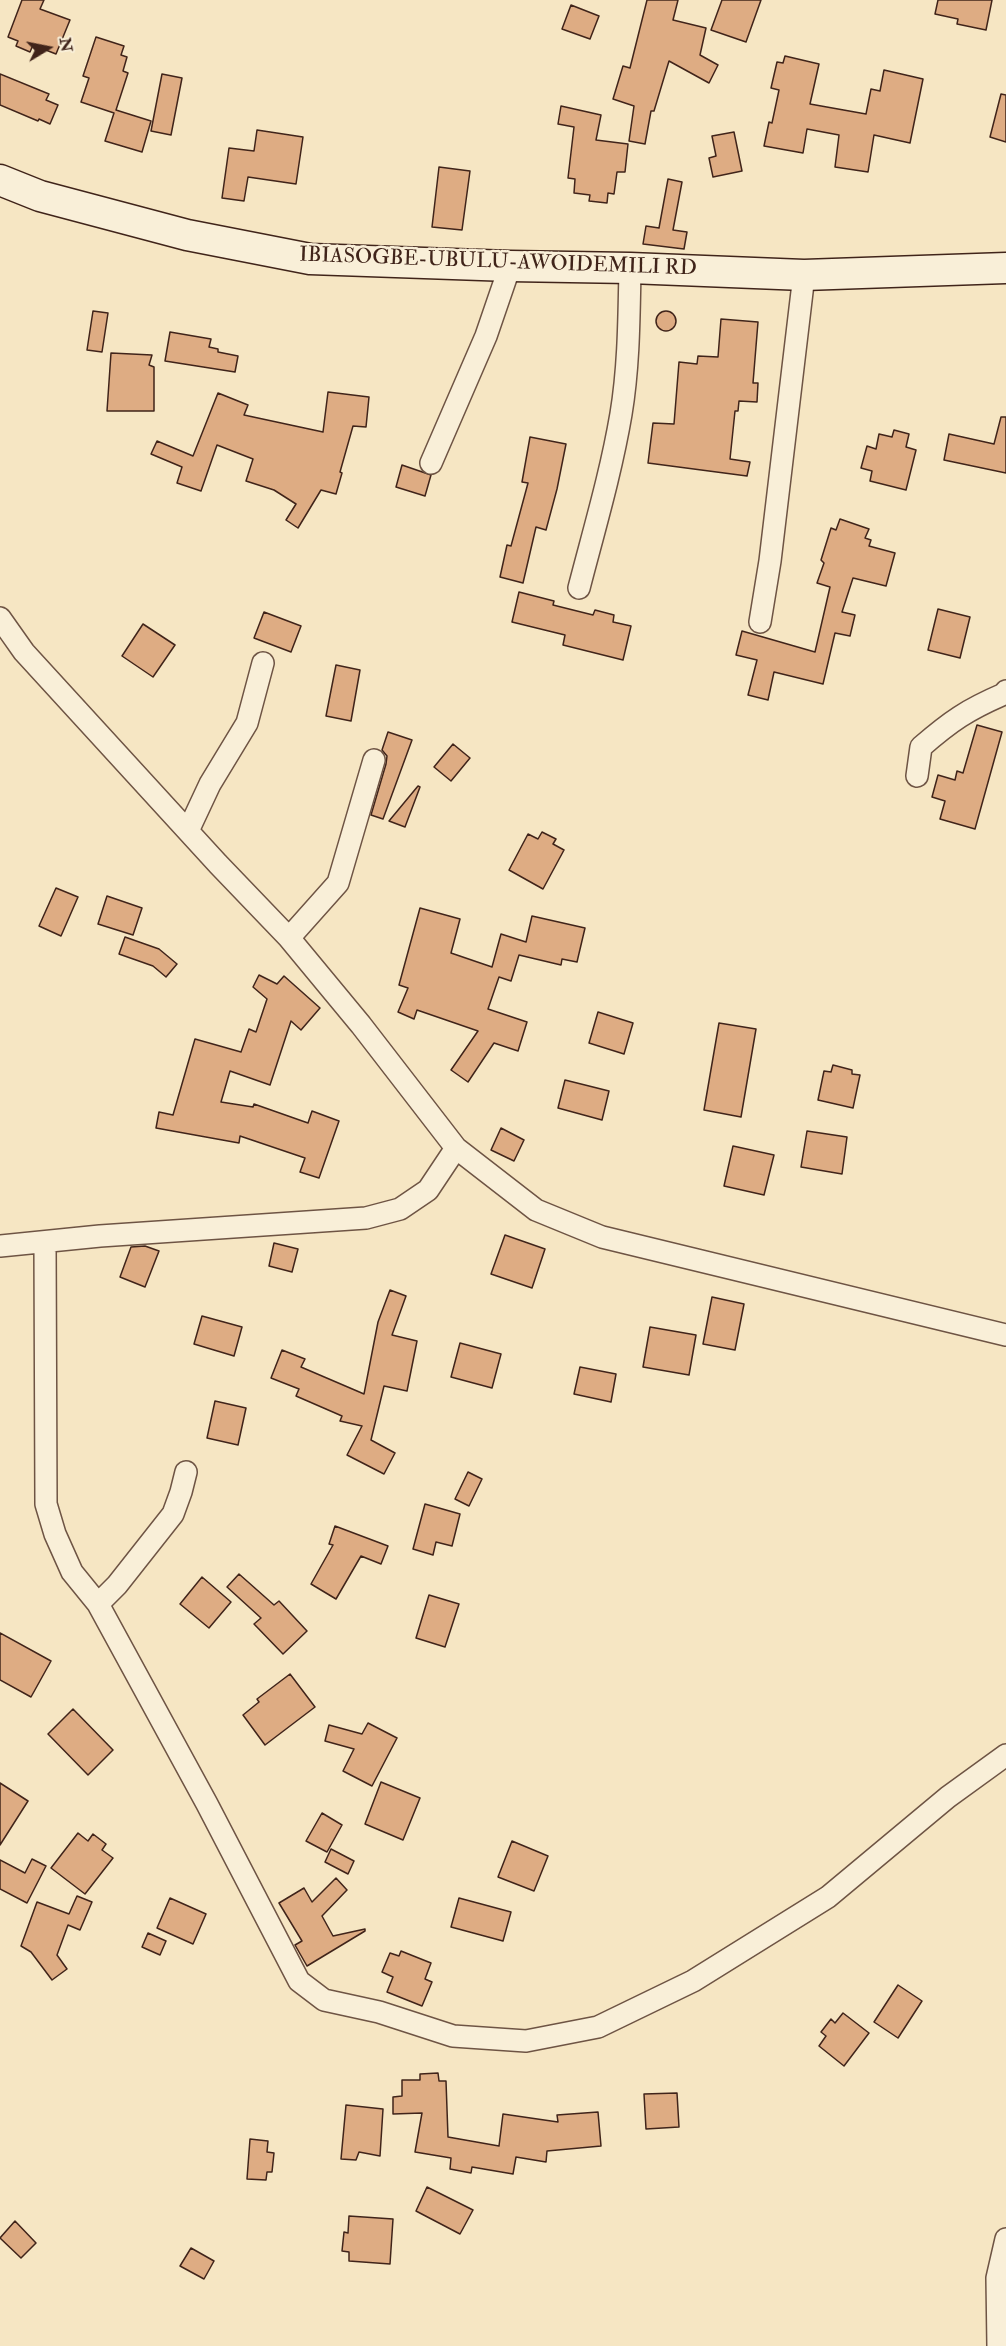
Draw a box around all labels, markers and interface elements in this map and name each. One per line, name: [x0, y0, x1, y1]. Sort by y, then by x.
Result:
north arrow: [18, 18, 78, 78]
text: N: [55, 36, 77, 54]
street label: IBIASOGBE-UBULU-AWOIDEMILI RD: [299, 243, 697, 283]

